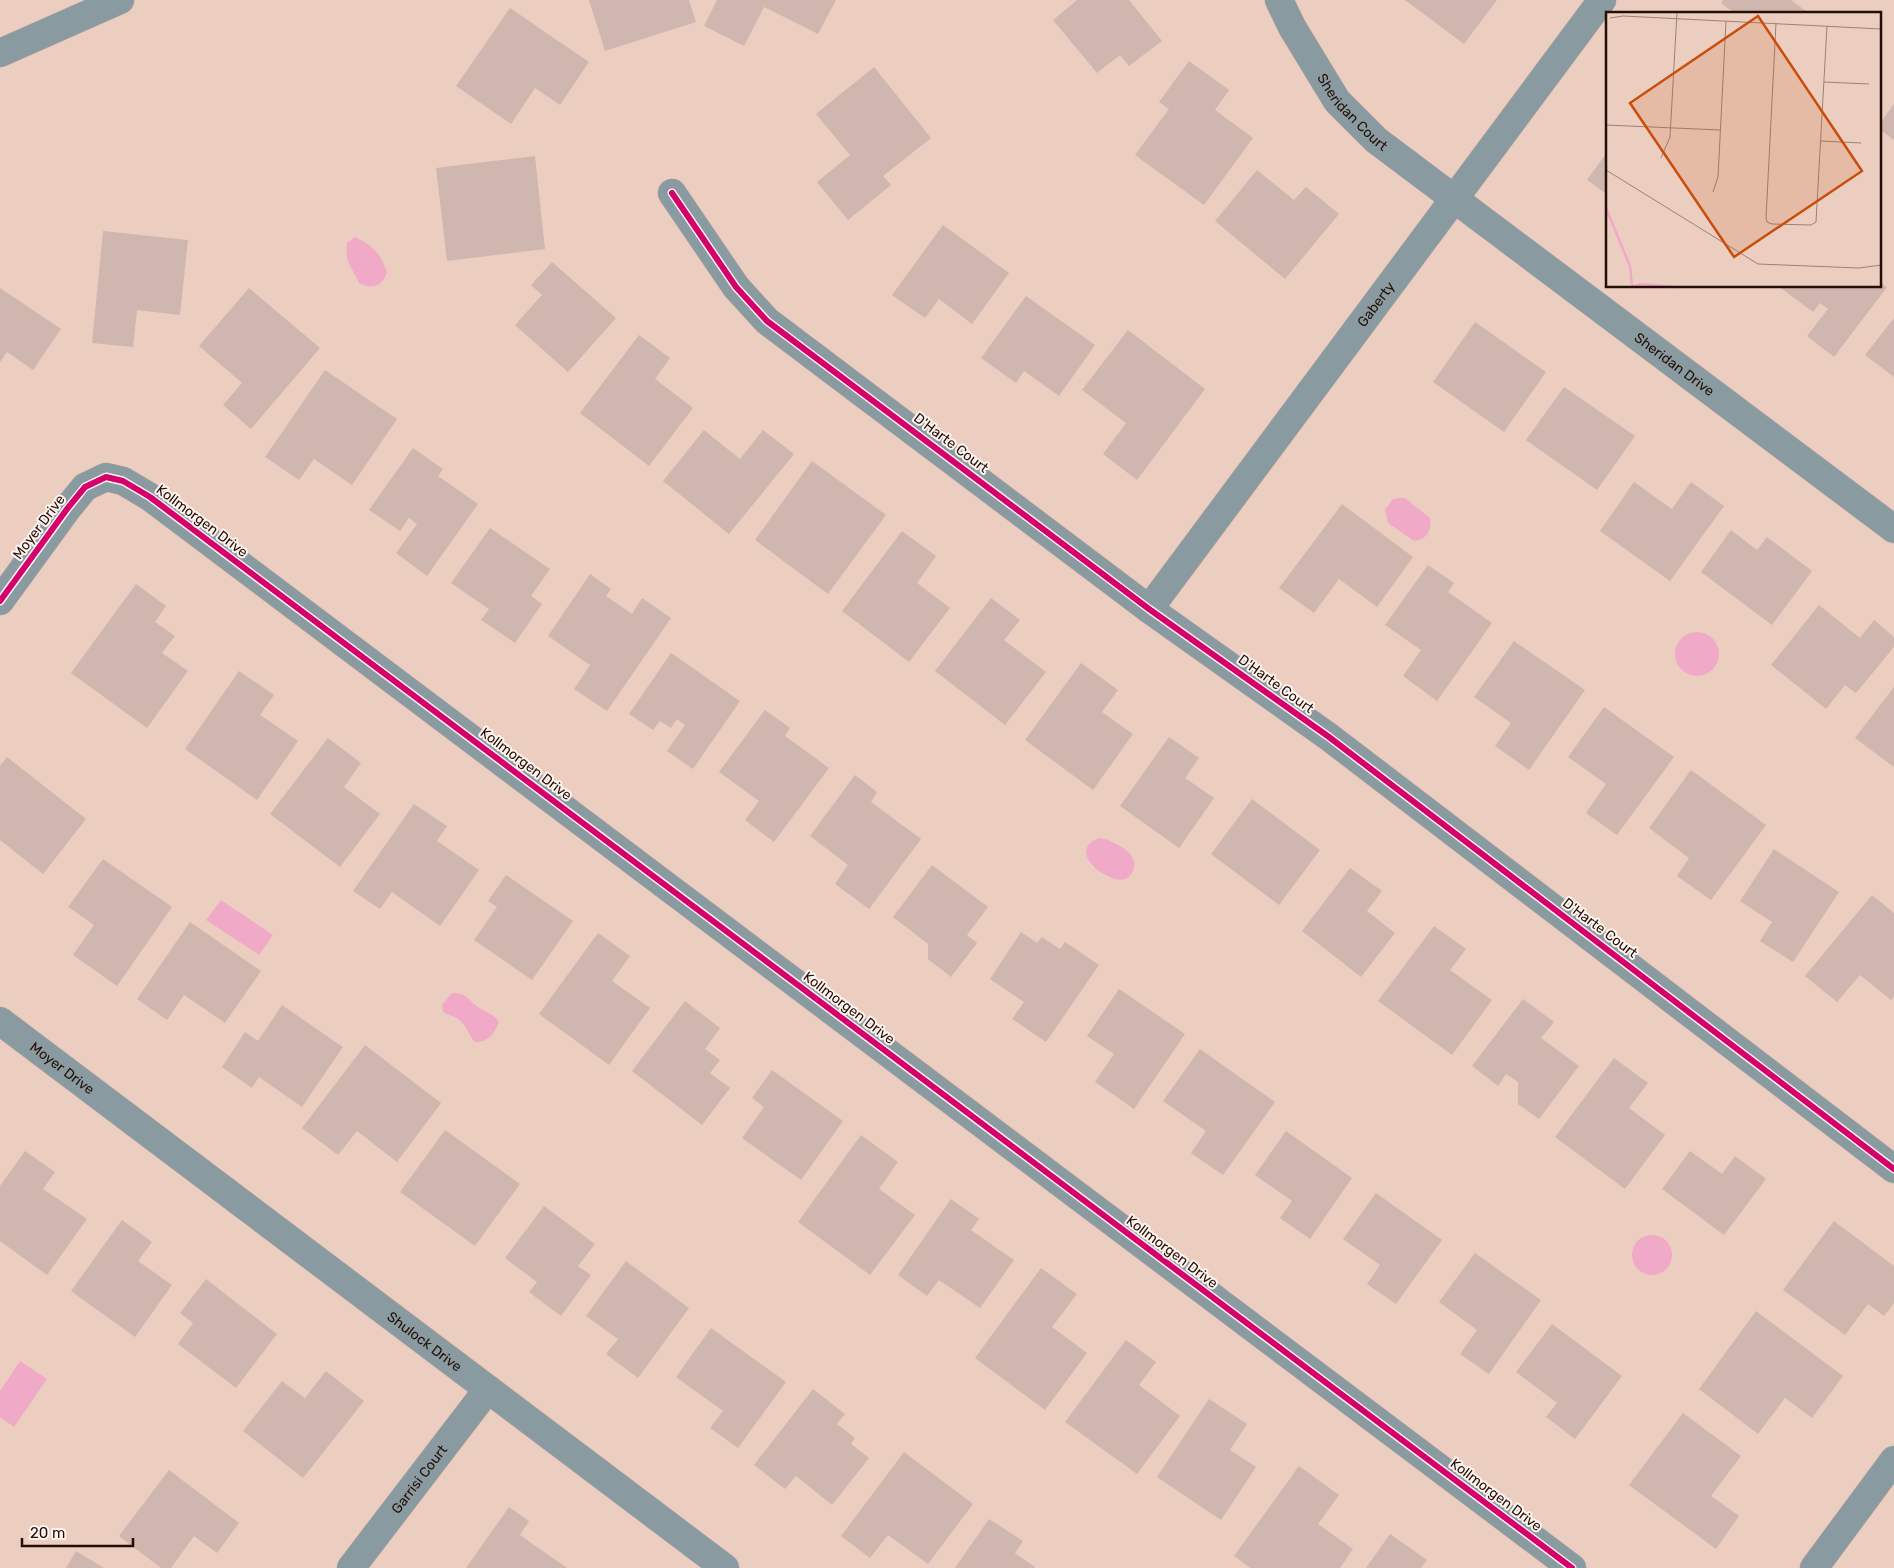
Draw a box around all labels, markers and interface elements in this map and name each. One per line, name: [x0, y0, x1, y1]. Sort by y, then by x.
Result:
inset map: [1606, 12, 1882, 288]
street label: Sheridan Court: [1314, 70, 1392, 155]
street label: Gaberty: [1353, 278, 1398, 330]
street label: Sheridan Drive: [1631, 329, 1718, 400]
street label: D'Harte Court: [910, 409, 992, 477]
street label: Kollmorgen Drive: [153, 481, 251, 561]
street label: Moyer Drive: [9, 491, 69, 563]
street label: D'Harte Court: [1235, 651, 1317, 717]
street label: Kollmorgen Drive: [477, 724, 575, 804]
street label: D'Harte Court: [1559, 894, 1641, 962]
street label: Kollmorgen Drive: [800, 968, 898, 1048]
street label: Moyer Drive: [27, 1038, 98, 1098]
street label: Kollmorgen Drive: [1123, 1212, 1221, 1292]
street label: Shulock Drive: [384, 1308, 466, 1375]
street label: Garrisi Court: [387, 1441, 451, 1517]
street label: Kollmorgen Drive: [1447, 1455, 1545, 1535]
scale bar: [22, 1516, 134, 1548]
text: 20 m: [30, 1524, 65, 1542]

